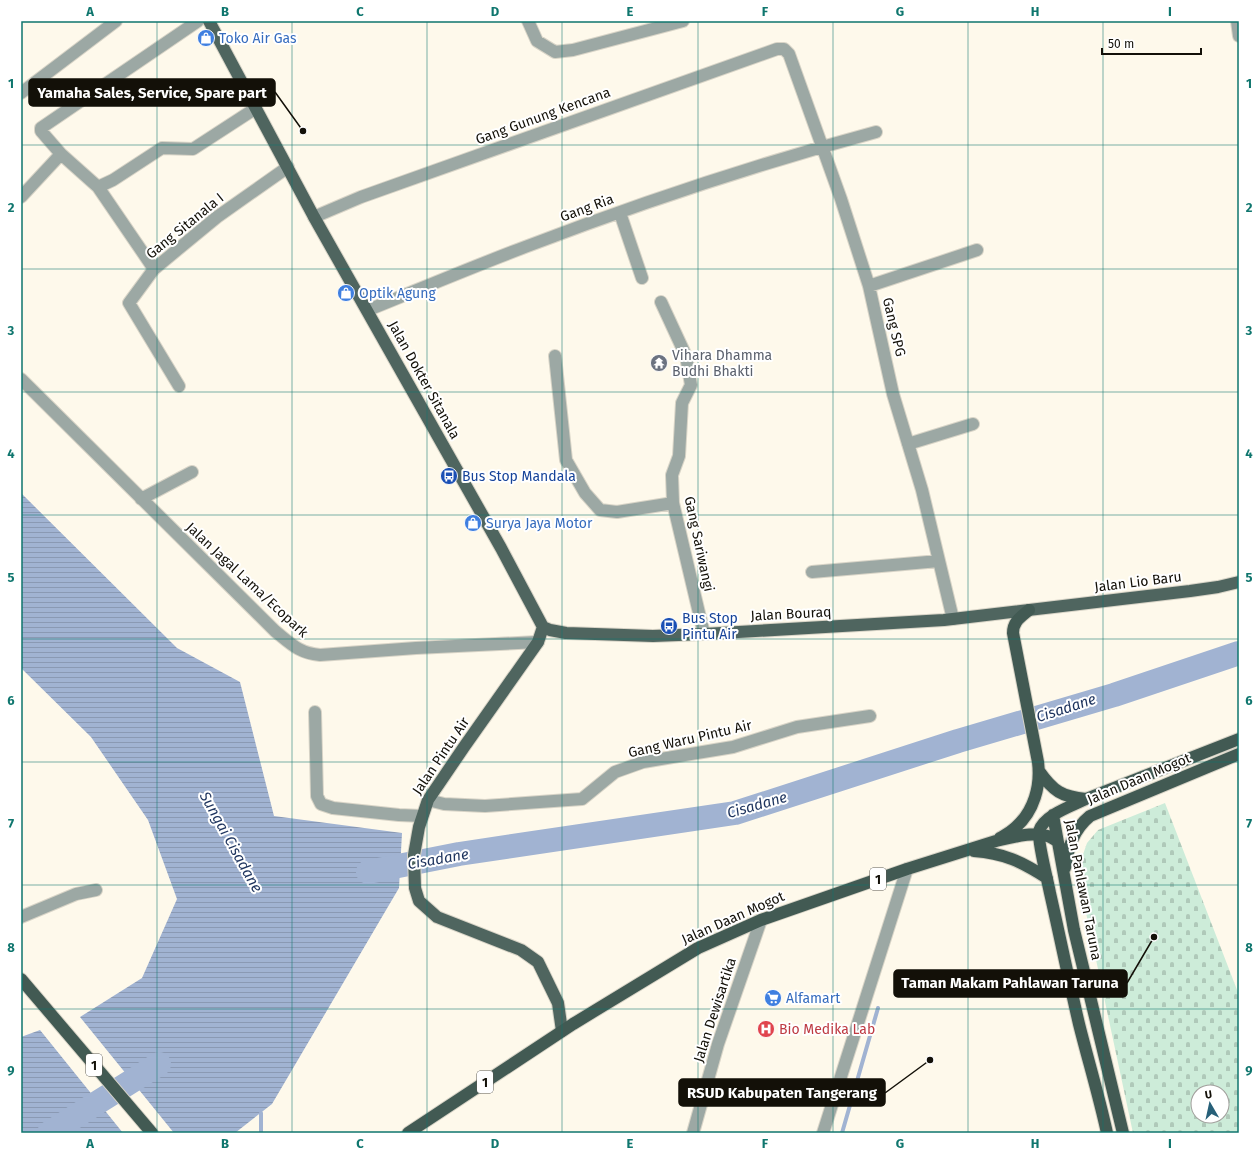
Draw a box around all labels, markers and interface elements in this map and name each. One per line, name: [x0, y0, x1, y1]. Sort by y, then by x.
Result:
text: A: [85, 4, 94, 19]
text: B: [221, 4, 229, 19]
text: C: [356, 4, 364, 19]
text: D: [491, 4, 500, 19]
text: E: [627, 4, 634, 19]
text: F: [762, 4, 769, 19]
text: G: [896, 4, 904, 19]
text: H: [1031, 4, 1039, 19]
text: I: [1168, 4, 1172, 19]
shop icon: Toko Air Gas: [196, 28, 216, 48]
place label: Toko Air Gas: [219, 30, 297, 47]
scale bar: [1102, 30, 1201, 56]
text: 50 m: [1108, 37, 1134, 51]
text: 1: [8, 76, 14, 91]
text: 1: [1246, 76, 1252, 91]
callout: Yamaha Sales, Service, Spare part: [29, 79, 275, 106]
text: Yamaha Sales, Service, Spare part: [36, 84, 267, 102]
street label: Gang Gunung Kencana: [473, 84, 613, 148]
street label: Gang Sitanala I: [143, 190, 227, 262]
street label: Gang Ria: [558, 190, 616, 226]
text: 2: [8, 200, 15, 215]
text: 2: [1246, 200, 1253, 215]
shop icon: Optik Agung: [336, 283, 356, 303]
place label: Optik Agung: [359, 285, 436, 302]
street label: Gang SPG: [879, 296, 909, 358]
street label: Jalan Dokter Sitanala: [384, 318, 464, 442]
text: 3: [7, 323, 15, 338]
text: 3: [1245, 323, 1253, 338]
place label: Vihara Dhamma Budhi Bhakti: [672, 347, 772, 380]
temple icon: Vihara Dhamma Budhi Bhakti: [649, 353, 669, 373]
text: 4: [7, 446, 15, 461]
text: 4: [1245, 446, 1253, 461]
bus stop icon: Bus Stop Mandala: [439, 466, 459, 486]
place label: Bus Stop Mandala: [462, 468, 576, 485]
street label: Gang Sariwangi: [681, 495, 717, 593]
shop icon: Surya Jaya Motor: [463, 513, 483, 533]
place label: Surya Jaya Motor: [486, 515, 593, 532]
street label: Jalan Jagal Lama/Ecopark: [182, 519, 312, 642]
street label: Jalan Lio Baru: [1093, 568, 1183, 596]
text: 5: [8, 570, 15, 585]
text: 5: [1246, 570, 1253, 585]
street label: Jalan Bouraq: [750, 603, 832, 625]
place label: Bus Stop Pintu Air: [682, 610, 738, 643]
bus stop icon: Bus Stop Pintu Air: [659, 616, 679, 636]
water label: Cisadane: [1034, 690, 1098, 726]
text: 6: [7, 693, 15, 708]
text: 6: [1245, 693, 1253, 708]
street label: Jalan Pintu Air: [409, 714, 474, 798]
street label: Gang Waru Pintu Air: [627, 716, 754, 761]
street label: Jalan Daan Mogot: [1085, 749, 1194, 808]
water label: Sungai Cisadane: [195, 788, 266, 896]
water label: Cisadane: [725, 788, 789, 822]
text: 7: [8, 816, 14, 831]
text: 7: [1246, 816, 1252, 831]
street label: Jalan Pahlawan Taruna: [1061, 818, 1105, 962]
water label: Cisadane: [406, 845, 470, 873]
road number: 1: [870, 868, 886, 890]
street label: Jalan Daan Mogot: [679, 887, 788, 948]
text: 8: [7, 940, 15, 955]
text: 8: [1245, 940, 1253, 955]
street label: Jalan Dewisartika: [690, 956, 740, 1064]
callout: Taman Makam Pahlawan Taruna: [894, 970, 1127, 997]
text: Taman Makam Pahlawan Taruna: [901, 974, 1119, 992]
supermarket icon: Alfamart: [763, 988, 783, 1008]
place label: Alfamart: [786, 990, 841, 1007]
hospital icon: Bio Medika Lab: [756, 1019, 776, 1039]
place label: Bio Medika Lab: [779, 1021, 875, 1038]
road number: 1: [86, 1054, 102, 1076]
text: 9: [7, 1063, 15, 1078]
text: 9: [1245, 1063, 1253, 1078]
road number: 1: [477, 1071, 493, 1093]
callout: RSUD Kabupaten Tangerang: [679, 1079, 885, 1106]
text: RSUD Kabupaten Tangerang: [687, 1084, 878, 1102]
north arrow: [1190, 1084, 1230, 1124]
text: U: [1204, 1088, 1213, 1102]
text: A: [85, 1136, 94, 1151]
text: B: [221, 1136, 229, 1151]
text: C: [356, 1136, 364, 1151]
text: D: [491, 1136, 500, 1151]
text: E: [627, 1136, 634, 1151]
text: F: [762, 1136, 769, 1151]
text: G: [896, 1136, 904, 1151]
text: H: [1031, 1136, 1039, 1151]
text: I: [1168, 1136, 1172, 1151]

